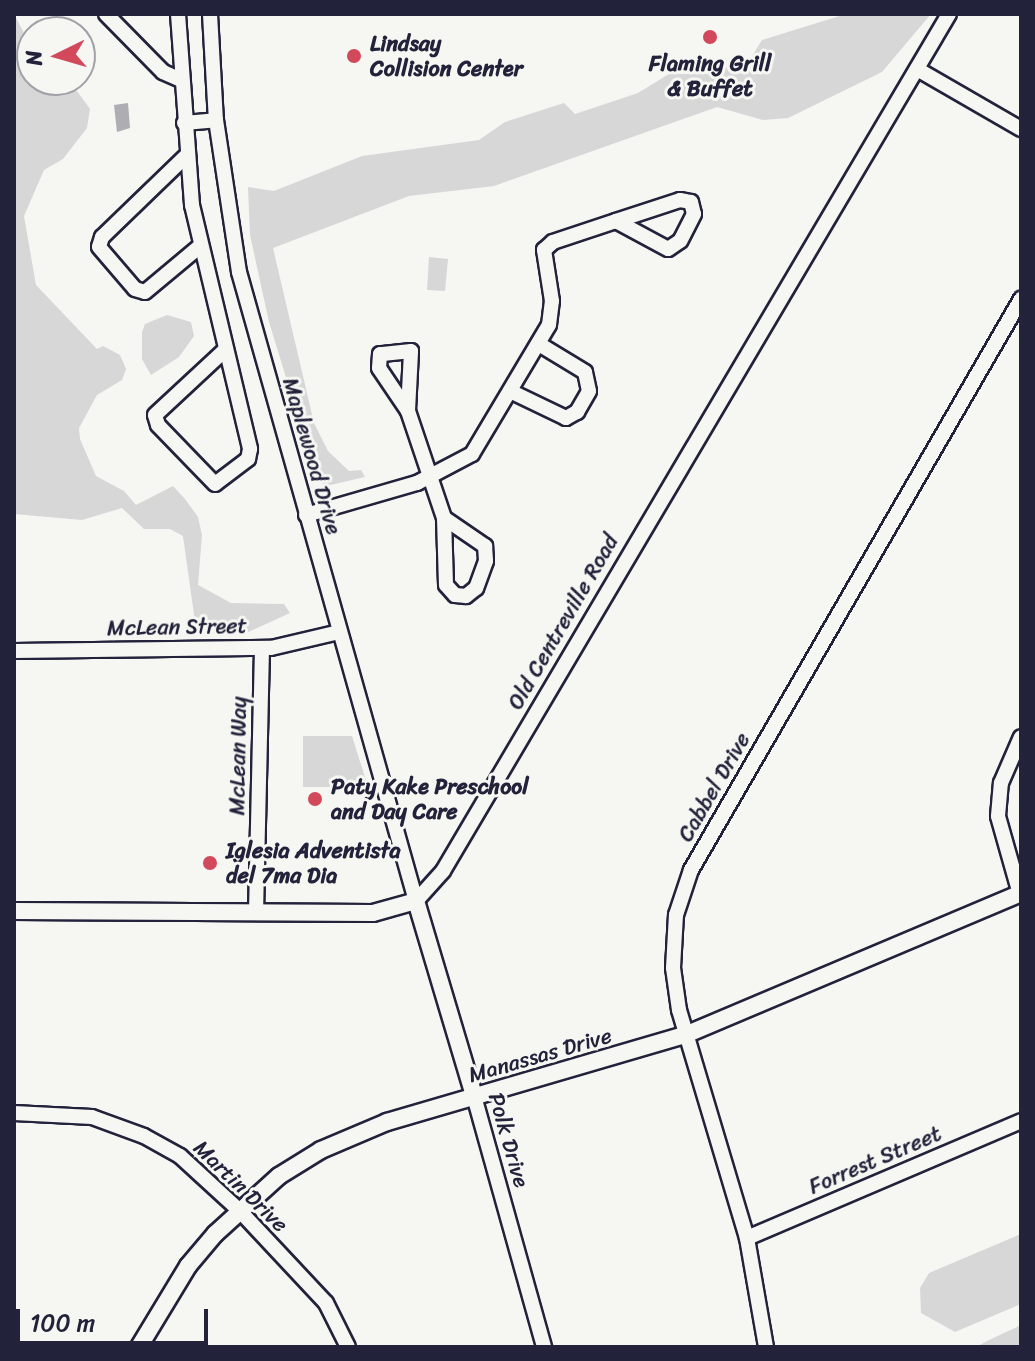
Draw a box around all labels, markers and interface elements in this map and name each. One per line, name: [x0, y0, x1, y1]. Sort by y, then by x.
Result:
north arrow: [16, 16, 96, 96]
marker: Flaming Grill & Buffet: [701, 28, 719, 46]
place label: Lindsay Collision Center: [370, 30, 524, 82]
marker: Lindsay Collision Center: [345, 47, 363, 65]
text: N: [13, 49, 54, 67]
place label: Flaming Grill & Buffet: [649, 50, 771, 102]
street label: Maplewood Drive: [277, 374, 347, 538]
street label: Old Centreville Road: [502, 530, 624, 714]
street label: McLean Street: [105, 613, 249, 641]
street label: McLean Way: [224, 697, 252, 815]
street label: Cabbel Drive: [672, 728, 756, 846]
place label: Paty Kake Preschool and Day Care: [331, 773, 530, 824]
marker: Paty Kake Preschool and Day Care: [306, 790, 324, 808]
place label: Iglesia Adventista del 7ma Dia: [226, 837, 400, 888]
marker: Iglesia Adventista del 7ma Dia: [201, 854, 219, 872]
street label: Manassas Drive: [465, 1022, 615, 1088]
street label: Polk Drive: [483, 1089, 535, 1191]
street label: Forrest Street: [805, 1120, 945, 1200]
street label: Martin Drive: [188, 1134, 294, 1238]
scale bar: [20, 1293, 212, 1343]
text: 100 m: [30, 1302, 95, 1344]

